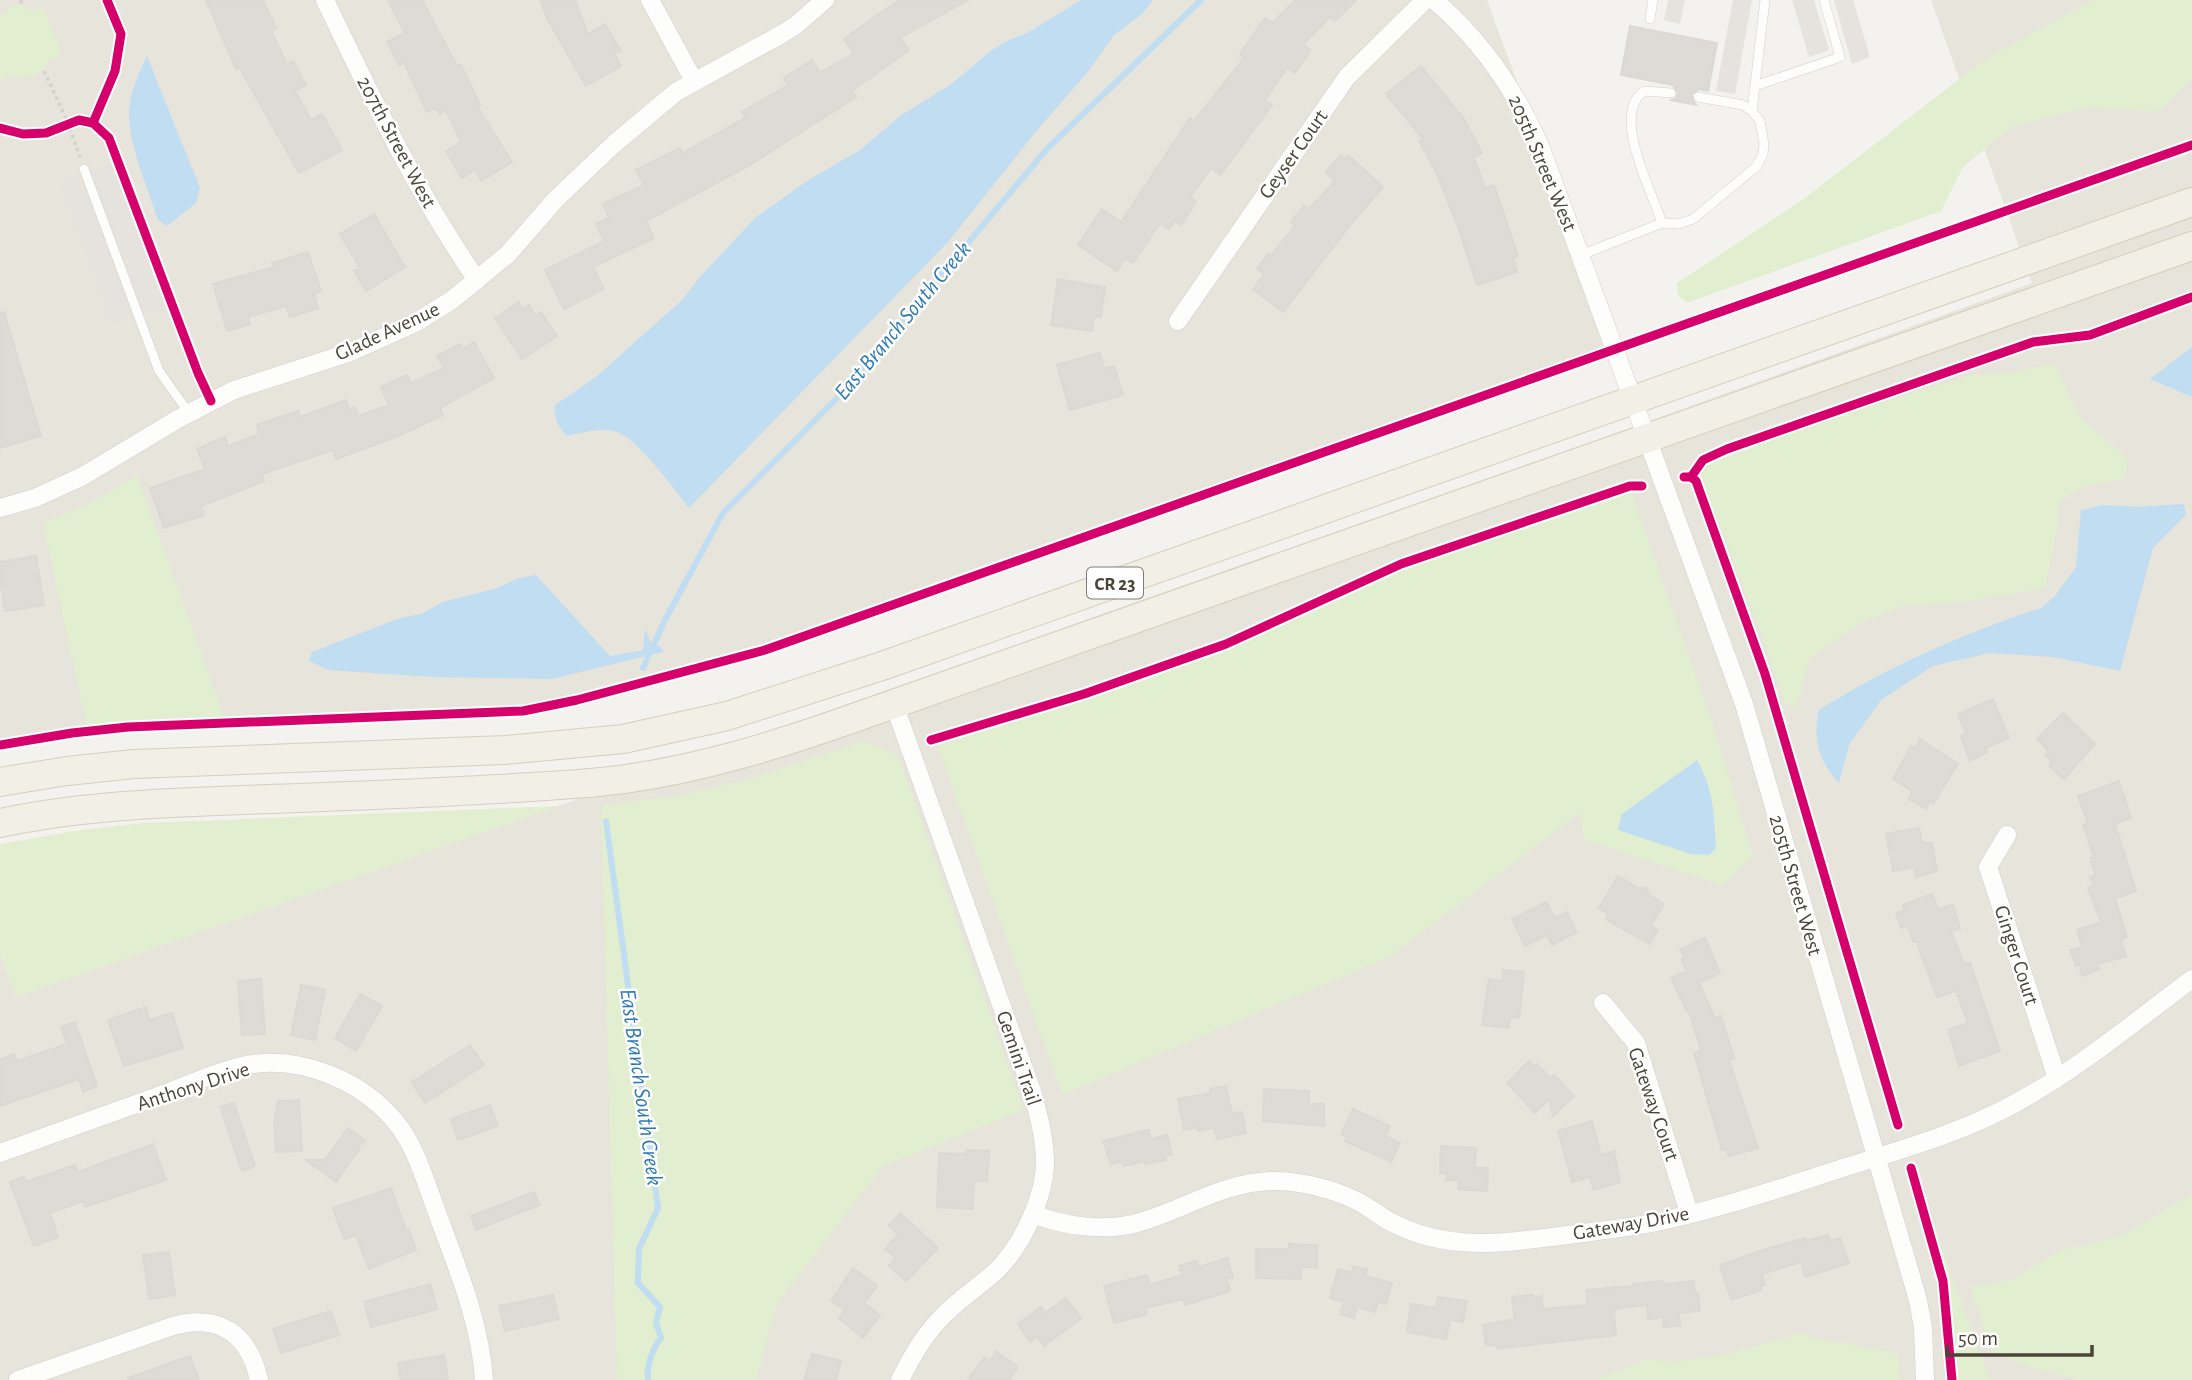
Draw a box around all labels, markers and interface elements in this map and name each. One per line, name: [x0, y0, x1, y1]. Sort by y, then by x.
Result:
street label: 207th Street West: [353, 73, 440, 212]
street label: 205th Street West: [1504, 92, 1581, 234]
street label: Geyser Court: [1255, 106, 1332, 203]
water label: East Branch South Creek: [831, 237, 976, 404]
street label: Glade Avenue: [332, 298, 443, 365]
road number: CR 23: [1087, 568, 1143, 598]
street label: 205th Street West: [1765, 812, 1826, 958]
street label: Ginger Court: [1991, 903, 2043, 1008]
water label: East Branch South Creek: [615, 987, 666, 1188]
street label: Gemini Trail: [993, 1008, 1045, 1108]
street label: Gateway Court: [1624, 1045, 1683, 1164]
street label: Anthony Drive: [134, 1058, 252, 1115]
street label: Gateway Drive: [1571, 1203, 1691, 1244]
scale bar: [1947, 1314, 2092, 1358]
text: 50 m: [1958, 1328, 1998, 1349]

